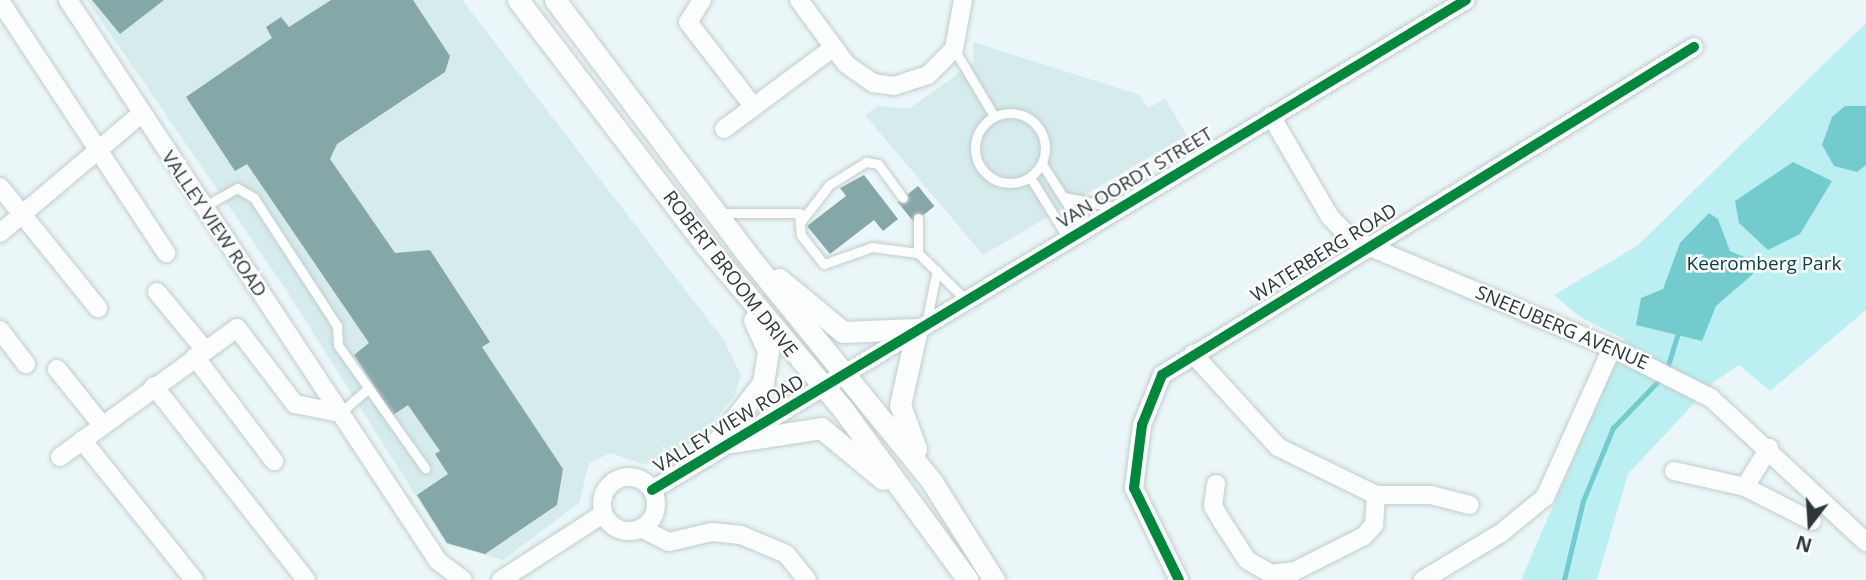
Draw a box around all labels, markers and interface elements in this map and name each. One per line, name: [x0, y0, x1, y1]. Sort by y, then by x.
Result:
street label: VAN OORDT STREET: [1053, 123, 1217, 233]
street label: VALLEY VIEW ROAD: [157, 147, 271, 301]
street label: ROBERT BROOM DRIVE: [658, 186, 802, 362]
street label: WATERBERG ROAD: [1247, 199, 1401, 307]
park label: Keeromberg Park: [1687, 253, 1841, 275]
street label: SNEEUBERG AVENUE: [1472, 281, 1652, 375]
street label: VALLEY VIEW ROAD: [650, 370, 808, 478]
north arrow: [1775, 489, 1845, 559]
text: N: [1793, 529, 1815, 559]

